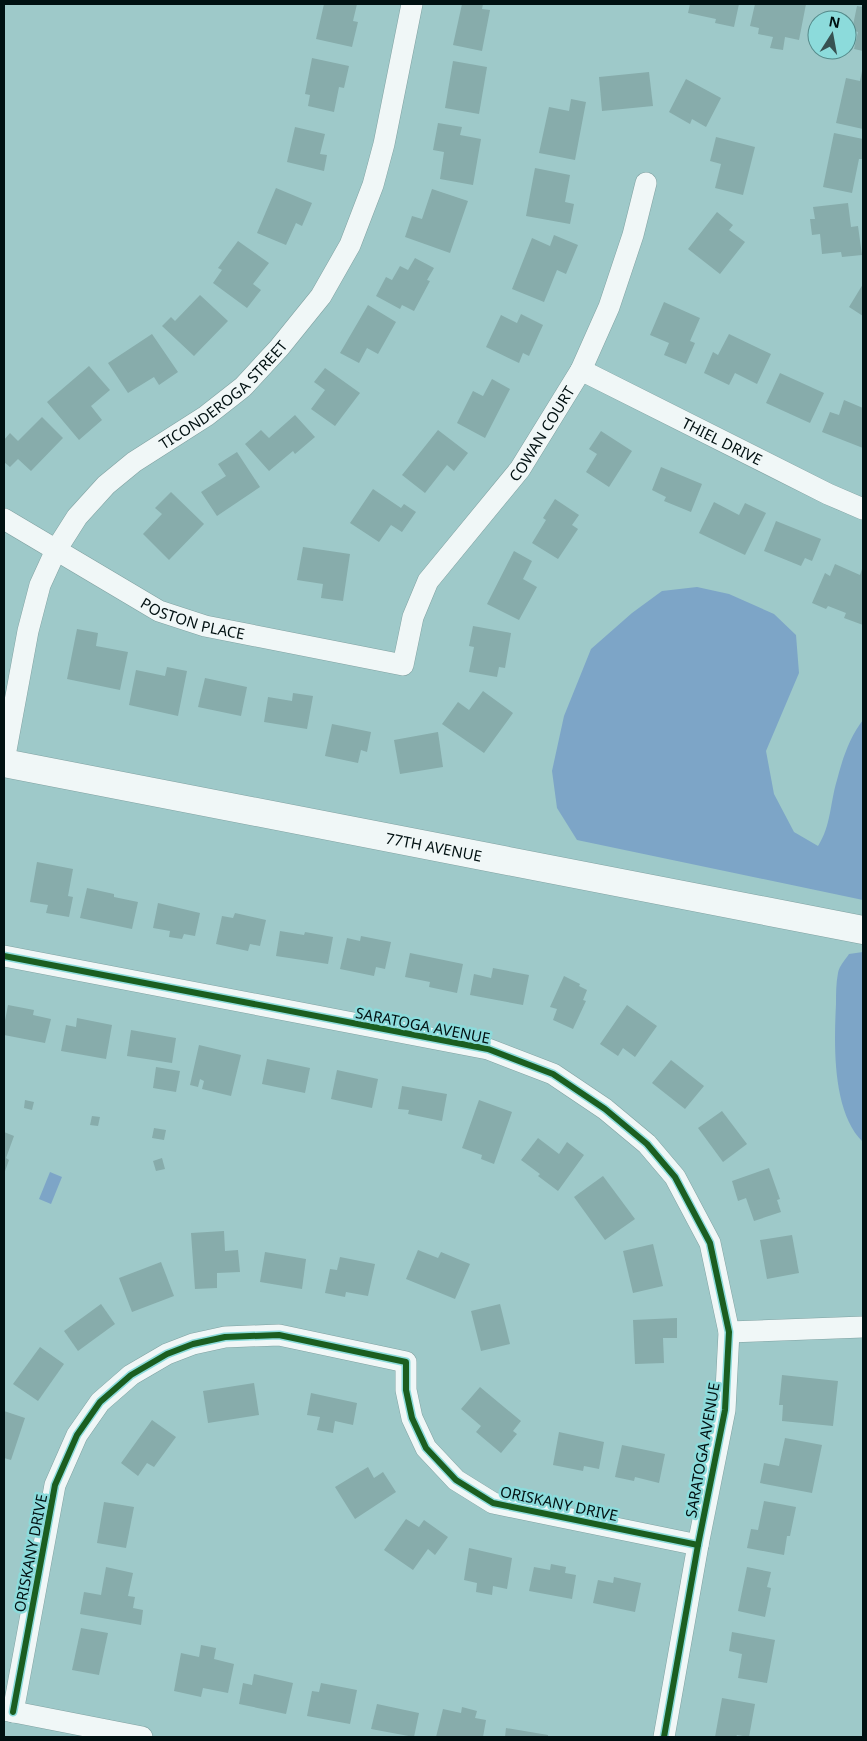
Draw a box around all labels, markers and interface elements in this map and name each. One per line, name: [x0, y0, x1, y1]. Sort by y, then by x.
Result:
north arrow: [807, 10, 857, 60]
text: N: [827, 11, 842, 32]
street label: TICONDEROGA STREET: [155, 335, 292, 453]
street label: COWAN COURT: [504, 382, 579, 485]
street label: THIEL DRIVE: [679, 412, 766, 469]
street label: POSTON PLACE: [137, 593, 247, 644]
street label: 77TH AVENUE: [384, 827, 484, 866]
street label: SARATOGA AVENUE: [354, 1002, 492, 1048]
street label: SARATOGA AVENUE: [680, 1381, 724, 1519]
street label: ORISKANY DRIVE: [498, 1481, 620, 1525]
street label: ORISKANY DRIVE: [9, 1492, 51, 1614]

